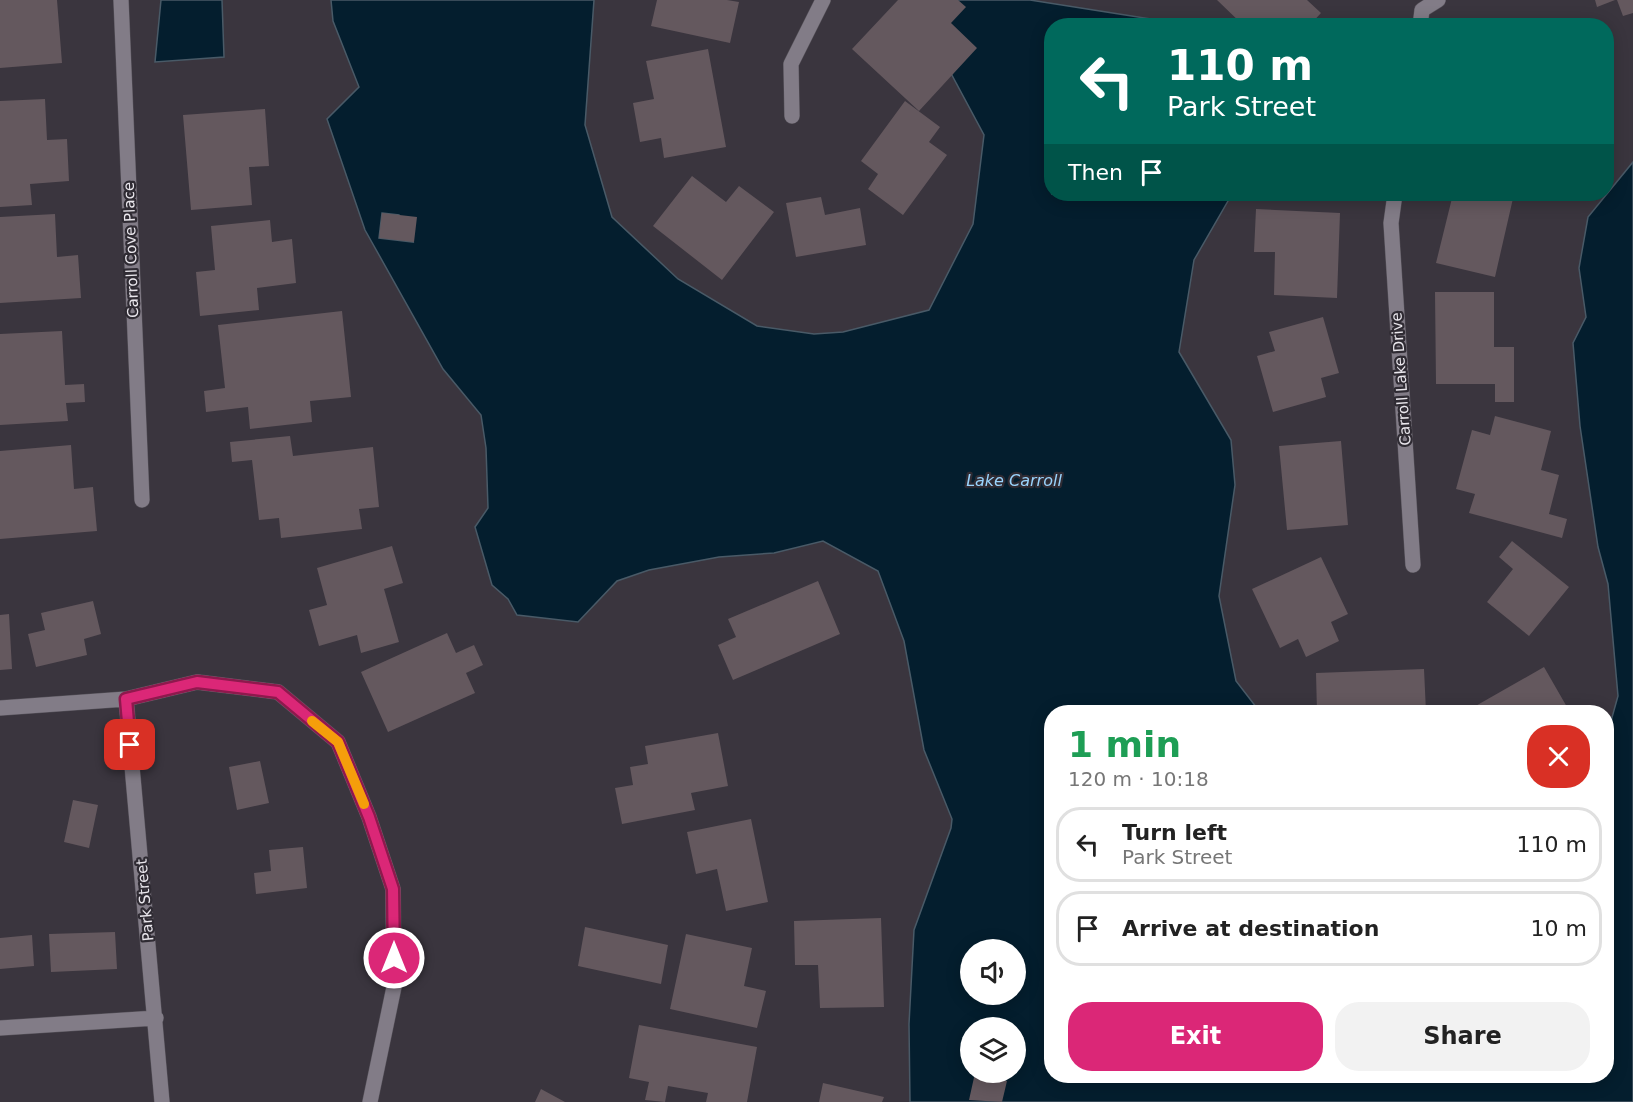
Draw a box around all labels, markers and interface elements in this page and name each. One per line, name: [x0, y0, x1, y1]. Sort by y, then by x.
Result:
text: 110 m: [1167, 41, 1313, 90]
icon: left: [1068, 42, 1146, 120]
text: Park Street: [1167, 91, 1316, 122]
icon: arrive: [1135, 156, 1168, 189]
text: Then: [1068, 160, 1123, 185]
street label: Carroll Cove Place: [120, 182, 142, 318]
street label: Carroll Lake Drive: [1387, 312, 1415, 446]
water label: Lake Carroll: [966, 471, 1062, 490]
pin: [104, 719, 155, 770]
text: 1 min: [1068, 724, 1181, 765]
button: close: [1527, 725, 1590, 788]
icon: arrive: [113, 728, 146, 761]
text: 120 m · 10:18: [1068, 767, 1209, 791]
text: Turn left: [1122, 820, 1227, 845]
icon: left: [1071, 828, 1104, 861]
text: 110 m: [1517, 832, 1587, 857]
text: Park Street: [1122, 845, 1232, 869]
street label: Park Street: [132, 858, 158, 942]
icon: arrive: [1071, 912, 1104, 945]
text: Arrive at destination: [1122, 916, 1379, 941]
text: 10 m: [1531, 916, 1587, 941]
position arrow: [362, 926, 426, 990]
map controls: [960, 939, 1026, 1083]
button: sound: [960, 939, 1026, 1005]
button: Exit: [1068, 1002, 1323, 1071]
button: Share: [1335, 1002, 1590, 1071]
button: layers: [960, 1017, 1026, 1083]

